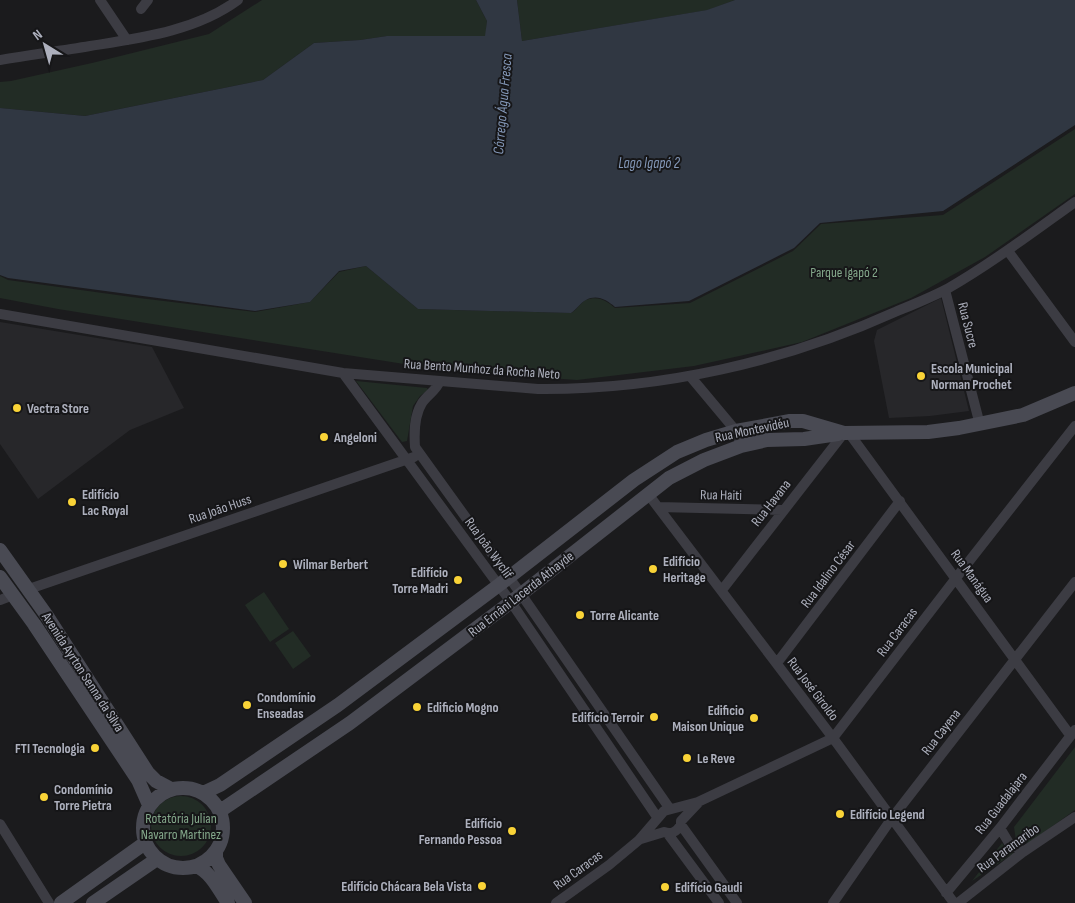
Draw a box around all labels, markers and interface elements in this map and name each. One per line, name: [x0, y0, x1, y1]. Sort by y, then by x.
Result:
north arrow: [20, 20, 70, 70]
text: N: [29, 26, 46, 44]
water label: Córrego Água Fresca: [489, 53, 517, 155]
water label: Lago Igapó 2: [618, 154, 681, 173]
park label: Parque Igapó 2: [810, 264, 878, 281]
street label: Rua Sucre: [954, 300, 982, 350]
street label: Rua Bento Munhoz da Rocha Neto: [403, 355, 561, 383]
place label: Escola Municipal Norman Prochet: [931, 360, 1013, 393]
marker: Escola Municipal Norman Prochet: [915, 370, 927, 382]
place label: Vectra Store: [27, 400, 89, 417]
marker: Vectra Store: [11, 402, 23, 414]
street label: Rua Montevidéu: [713, 414, 791, 446]
place label: Angeloni: [333, 429, 377, 446]
marker: Angeloni: [318, 431, 330, 443]
street label: Rua Havana: [748, 476, 794, 530]
place label: Edifício Lac Royal: [82, 486, 128, 519]
street label: Rua Haiti: [700, 486, 742, 504]
street label: Rua João Huss: [187, 490, 253, 528]
marker: Edifício Lac Royal: [66, 496, 78, 508]
street label: Rua João Wyclif: [461, 514, 517, 583]
street label: Rua Idalino César: [797, 537, 859, 611]
street label: Rua Manágua: [947, 546, 997, 606]
street label: Rua Ernâni Lacerda Athayde: [465, 548, 577, 640]
place label: Edifício Heritage: [663, 553, 706, 586]
place label: Wilmar Berbert: [293, 556, 369, 573]
marker: Wilmar Berbert: [277, 558, 289, 570]
marker: Edifício Heritage: [647, 563, 659, 575]
place label: Edifício Torre Madri: [392, 564, 448, 597]
marker: Edifício Torre Madri: [452, 574, 464, 586]
street label: Rua Caracas: [873, 604, 921, 660]
place label: Torre Alicante: [590, 607, 659, 624]
street label: Avenida Ayrton Senna da Silva: [38, 608, 128, 735]
marker: Torre Alicante: [574, 609, 586, 621]
street label: Rua José Giroldo: [784, 654, 842, 724]
place label: Condomínio Enseadas: [257, 689, 316, 722]
marker: Condomínio Enseadas: [241, 699, 253, 711]
place label: Edificio Mogno: [427, 699, 499, 716]
marker: Edificio Mogno: [411, 701, 423, 713]
place label: Edificio Maison Unique: [672, 702, 744, 735]
street label: Rua Cayena: [918, 705, 964, 759]
place label: Edifício Terroir: [572, 709, 645, 726]
marker: Edifício Terroir: [648, 711, 660, 723]
marker: Edificio Maison Unique: [748, 712, 760, 724]
place label: FTI Tecnologia: [15, 740, 85, 757]
marker: FTI Tecnologia: [89, 742, 101, 754]
place label: Le Reve: [697, 750, 735, 767]
marker: Le Reve: [681, 752, 693, 764]
street label: Rua Guadalajara: [971, 768, 1031, 838]
place label: Condomínio Torre Pietra: [54, 781, 113, 814]
marker: Condomínio Torre Pietra: [38, 791, 50, 803]
place label: Edifício Legend: [850, 806, 925, 823]
marker: Edifício Legend: [834, 808, 846, 820]
park label: Rotatória Julian Navarro Martinez: [141, 810, 221, 843]
place label: Edifício Fernando Pessoa: [419, 815, 502, 848]
street label: Rua Paramaribo: [974, 820, 1043, 876]
marker: Edifício Fernando Pessoa: [506, 825, 518, 837]
street label: Rua Caracas: [550, 846, 606, 894]
place label: Edifício Chácara Bela Vista: [341, 878, 472, 895]
place label: Edifício Gaudi: [675, 879, 742, 896]
marker: Edifício Chácara Bela Vista: [476, 880, 488, 892]
marker: Edifício Gaudi: [659, 881, 671, 893]

